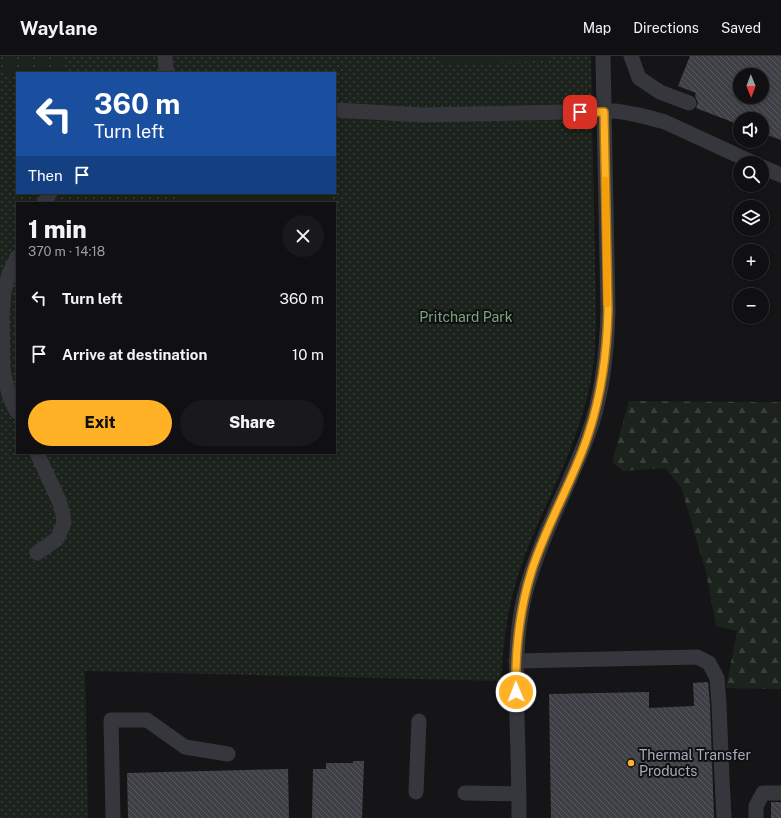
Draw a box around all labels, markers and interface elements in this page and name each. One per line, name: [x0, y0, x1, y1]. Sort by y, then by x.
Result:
text: Waylane: [20, 17, 98, 39]
text: Map: [583, 20, 611, 36]
text: Directions: [633, 20, 699, 36]
text: Saved: [721, 20, 761, 36]
north arrow: [733, 68, 769, 104]
map controls: [733, 68, 769, 324]
text: 360 m: [94, 87, 180, 120]
icon: left: [28, 88, 80, 140]
pin: [563, 95, 597, 129]
icon: arrive: [569, 101, 591, 123]
button: sound: [733, 112, 769, 148]
text: Turn left: [94, 121, 164, 142]
button: search: [733, 156, 769, 192]
icon: arrive: [71, 164, 93, 186]
text: Then: [28, 167, 63, 184]
button: layers: [733, 200, 769, 236]
text: 1 min: [28, 215, 87, 243]
button: close: [282, 215, 324, 257]
text: 370 m · 14:18: [28, 244, 105, 259]
button: +: [733, 244, 769, 280]
icon: left: [28, 287, 50, 309]
button: −: [733, 288, 769, 324]
text: Turn left: [62, 290, 123, 307]
text: 360 m: [280, 290, 324, 307]
park label: Pritchard Park: [419, 309, 513, 325]
icon: arrive: [28, 343, 50, 365]
text: Arrive at destination: [62, 346, 207, 363]
text: 10 m: [292, 346, 324, 363]
button: Exit: [28, 400, 172, 446]
button: Share: [180, 400, 324, 446]
position arrow: [495, 671, 537, 713]
place label: Thermal Transfer Products: [639, 747, 751, 779]
marker: Thermal Transfer Products: [626, 758, 636, 768]

